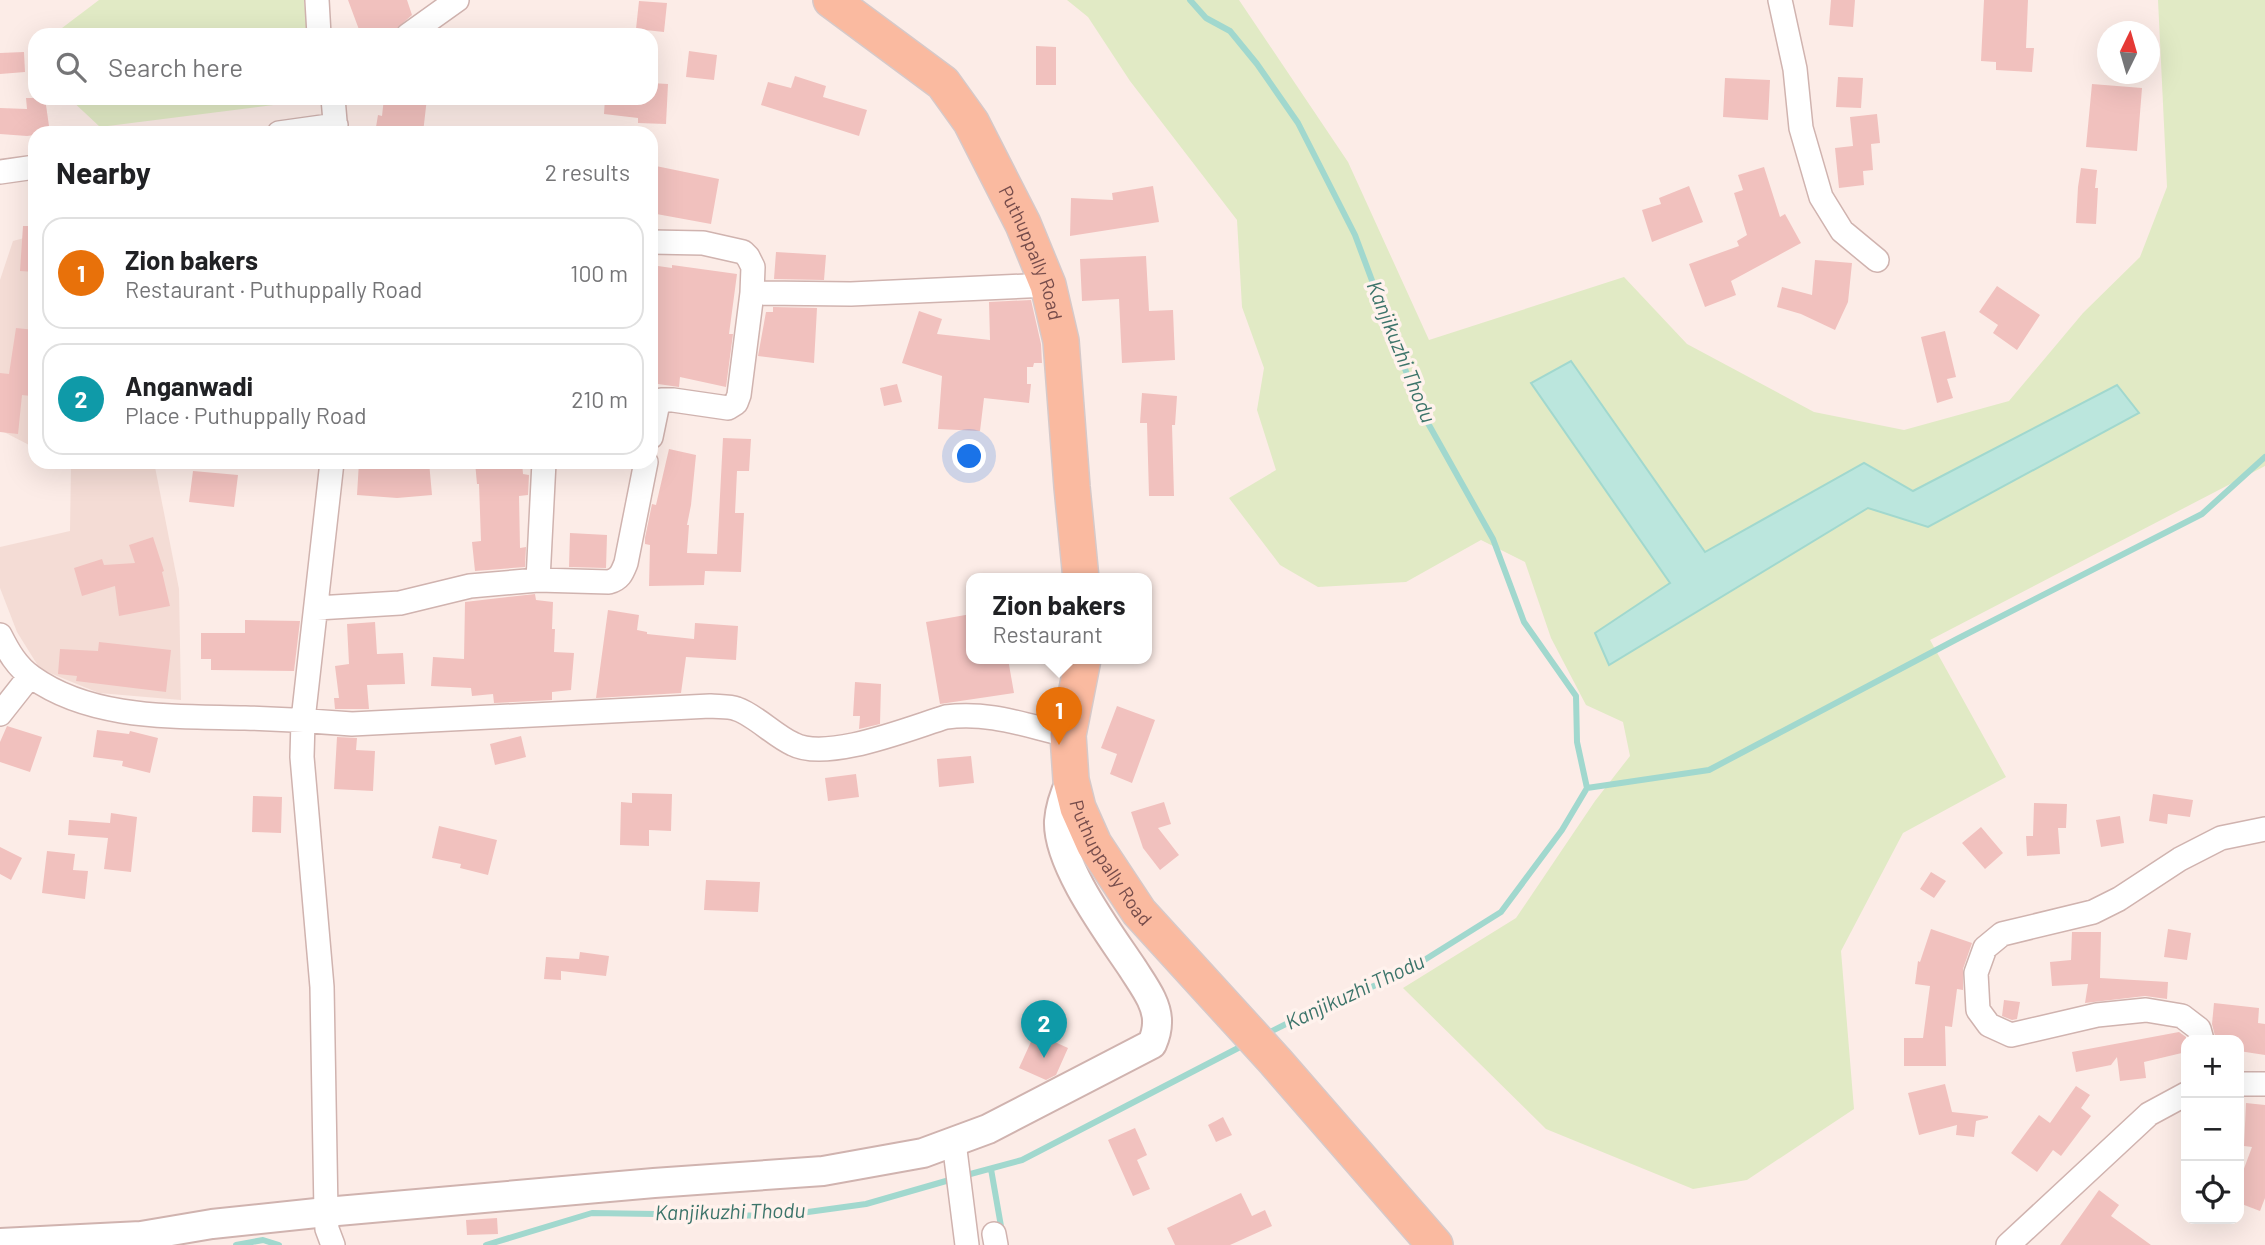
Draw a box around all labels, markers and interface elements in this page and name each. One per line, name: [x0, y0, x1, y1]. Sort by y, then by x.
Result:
north arrow: [2097, 21, 2160, 84]
search box: [28, 28, 658, 105]
icon: search: [52, 48, 90, 86]
text: Search here: [108, 51, 243, 82]
text: Nearby: [56, 154, 151, 190]
text: 2 results: [545, 158, 630, 186]
street label: Puthuppally Road: [994, 182, 1068, 322]
text: Zion bakers: [125, 244, 258, 275]
text: 1: [77, 259, 85, 287]
text: 100 m: [570, 259, 628, 287]
text: Restaurant · Puthuppally Road: [125, 275, 422, 303]
water label: Kanjikuzhi Thodu: [1363, 277, 1442, 426]
text: Anganwadi: [125, 370, 253, 401]
text: 2: [75, 385, 87, 413]
text: 210 m: [571, 385, 628, 413]
text: Place · Puthuppally Road: [125, 401, 367, 429]
your location: [952, 439, 986, 473]
popup: [966, 573, 1152, 664]
text: Zion bakers: [992, 589, 1126, 620]
text: Restaurant: [992, 620, 1103, 648]
pin: 1: [1036, 687, 1082, 745]
street label: Puthuppally Road: [1065, 797, 1157, 930]
water label: Kanjikuzhi Thodu: [1281, 947, 1428, 1034]
pin: 2: [1021, 1000, 1067, 1058]
map controls: [2181, 1035, 2244, 1224]
button: +: [2181, 1035, 2244, 1098]
button: −: [2181, 1098, 2244, 1161]
button: locate: [2181, 1161, 2244, 1224]
water label: Kanjikuzhi Thodu: [655, 1197, 806, 1224]

